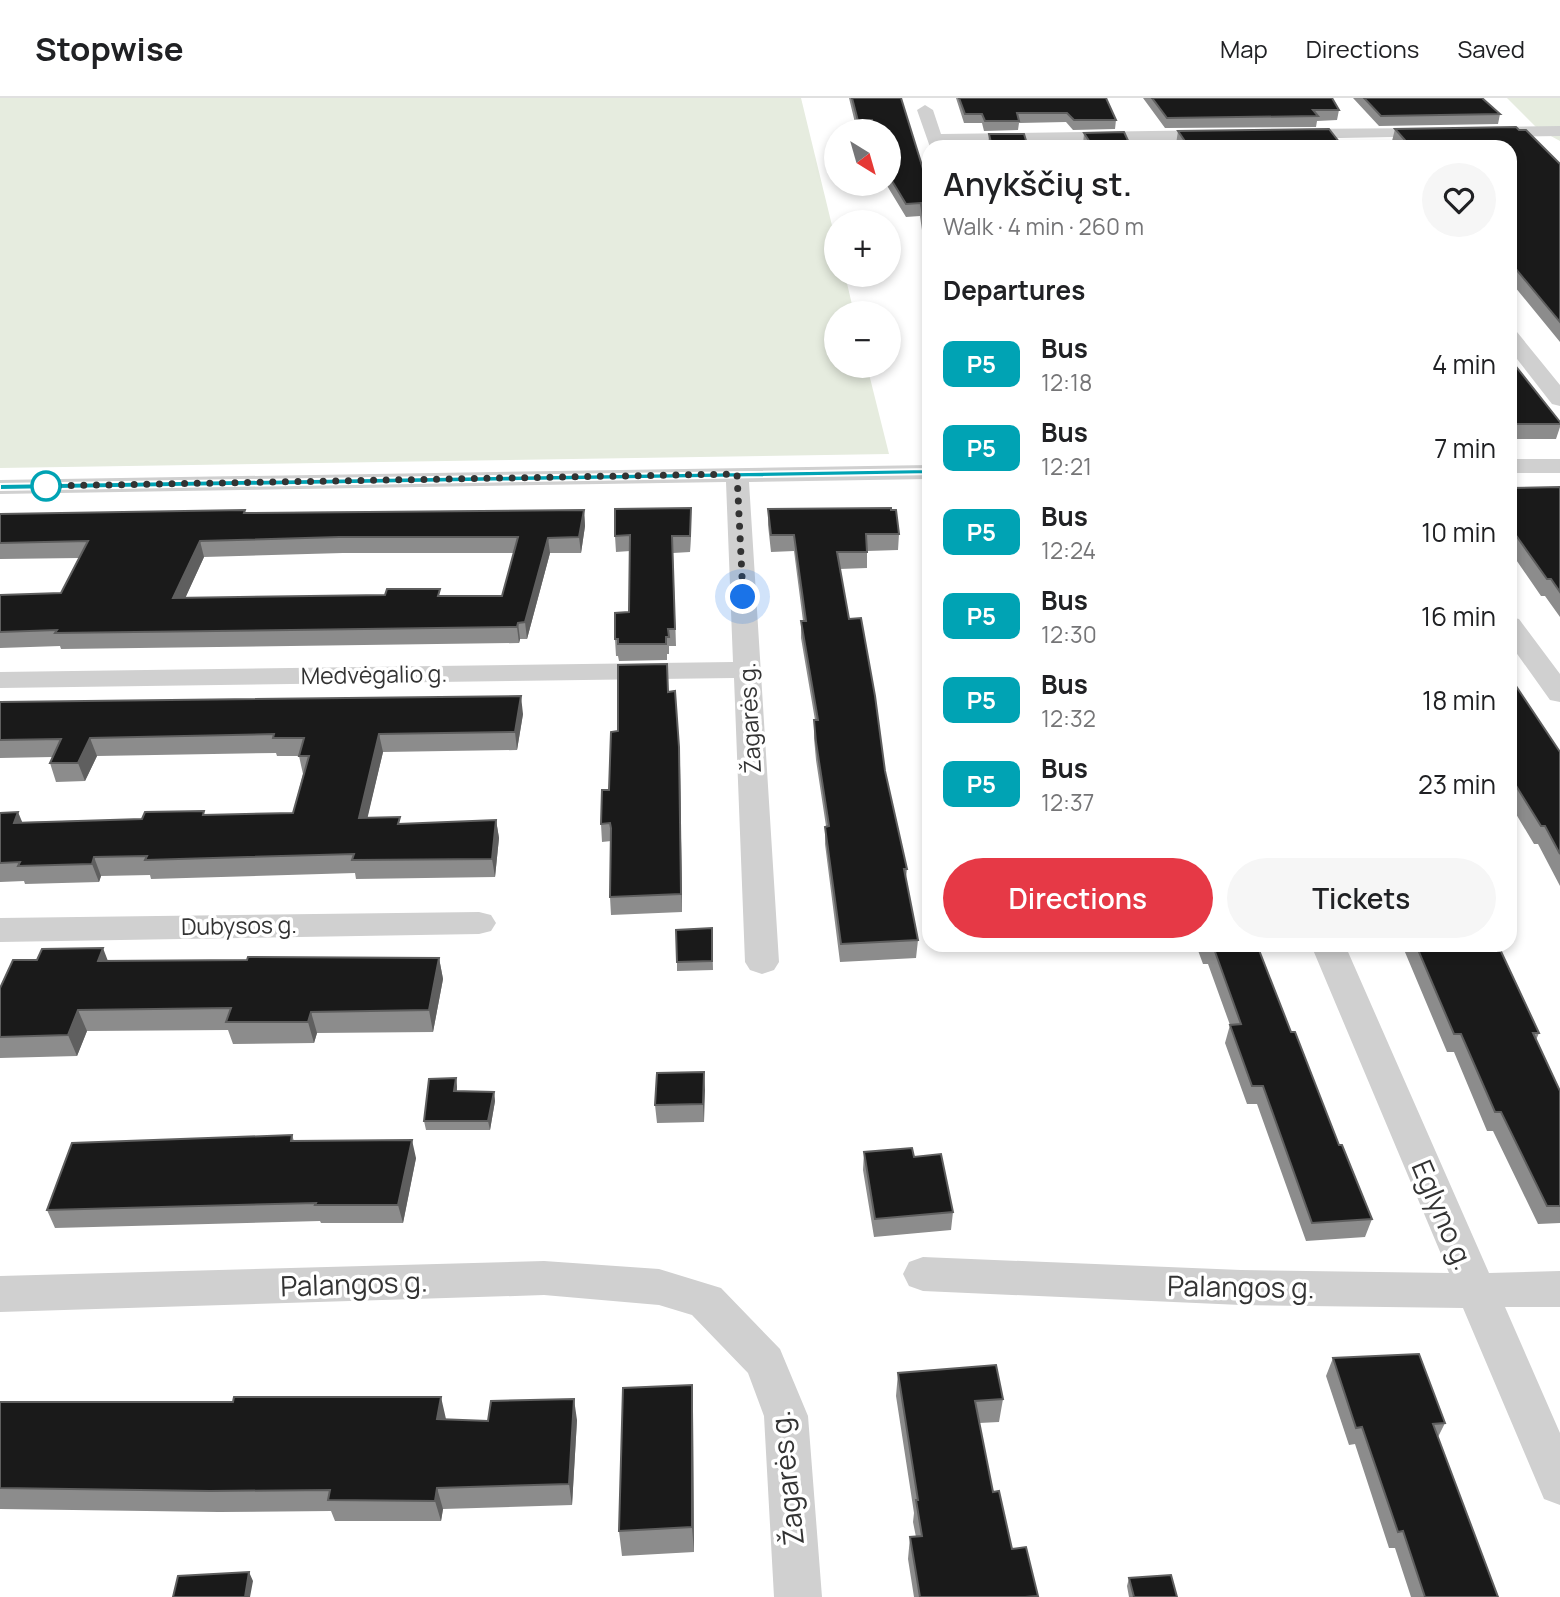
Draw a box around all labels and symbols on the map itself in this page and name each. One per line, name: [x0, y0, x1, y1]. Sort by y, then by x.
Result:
north arrow: [824, 119, 901, 196]
unlabelled marker: [31, 471, 61, 501]
your location: [725, 579, 760, 614]
street label: Medvėgalio g.: [301, 657, 447, 691]
street label: Žagarės g.: [730, 662, 768, 774]
street label: Dubysos g.: [181, 908, 297, 942]
street label: Eglyno g.: [1404, 1154, 1484, 1276]
street label: Palangos g.: [280, 1261, 428, 1305]
street label: Palangos g.: [1167, 1266, 1315, 1306]
street label: Žagarės g.: [760, 1409, 812, 1547]

